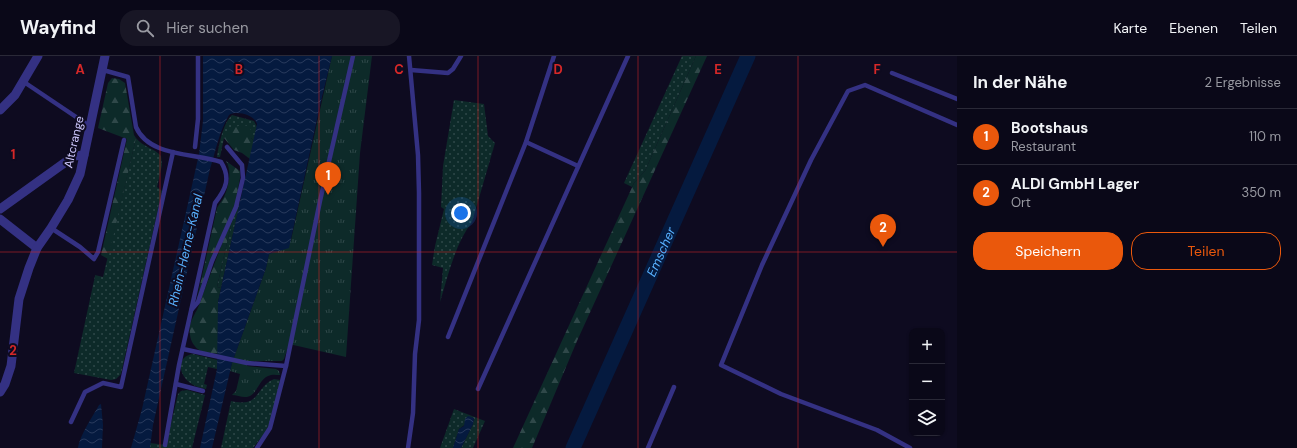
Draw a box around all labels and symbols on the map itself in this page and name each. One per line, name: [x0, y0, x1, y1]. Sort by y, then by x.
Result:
text: A: [75, 61, 85, 78]
text: B: [235, 61, 243, 78]
text: C: [394, 61, 404, 78]
text: D: [553, 61, 563, 78]
text: E: [714, 61, 722, 78]
text: F: [873, 61, 881, 78]
street label: Altcrange: [60, 114, 88, 170]
text: 1: [11, 146, 15, 163]
pin: 1: [315, 162, 341, 195]
water label: Rhein-Herne-Kanal: [164, 191, 207, 308]
your location: [451, 203, 471, 223]
pin: 2: [870, 214, 896, 247]
water label: Emscher: [643, 224, 680, 279]
text: 2: [9, 342, 17, 359]

